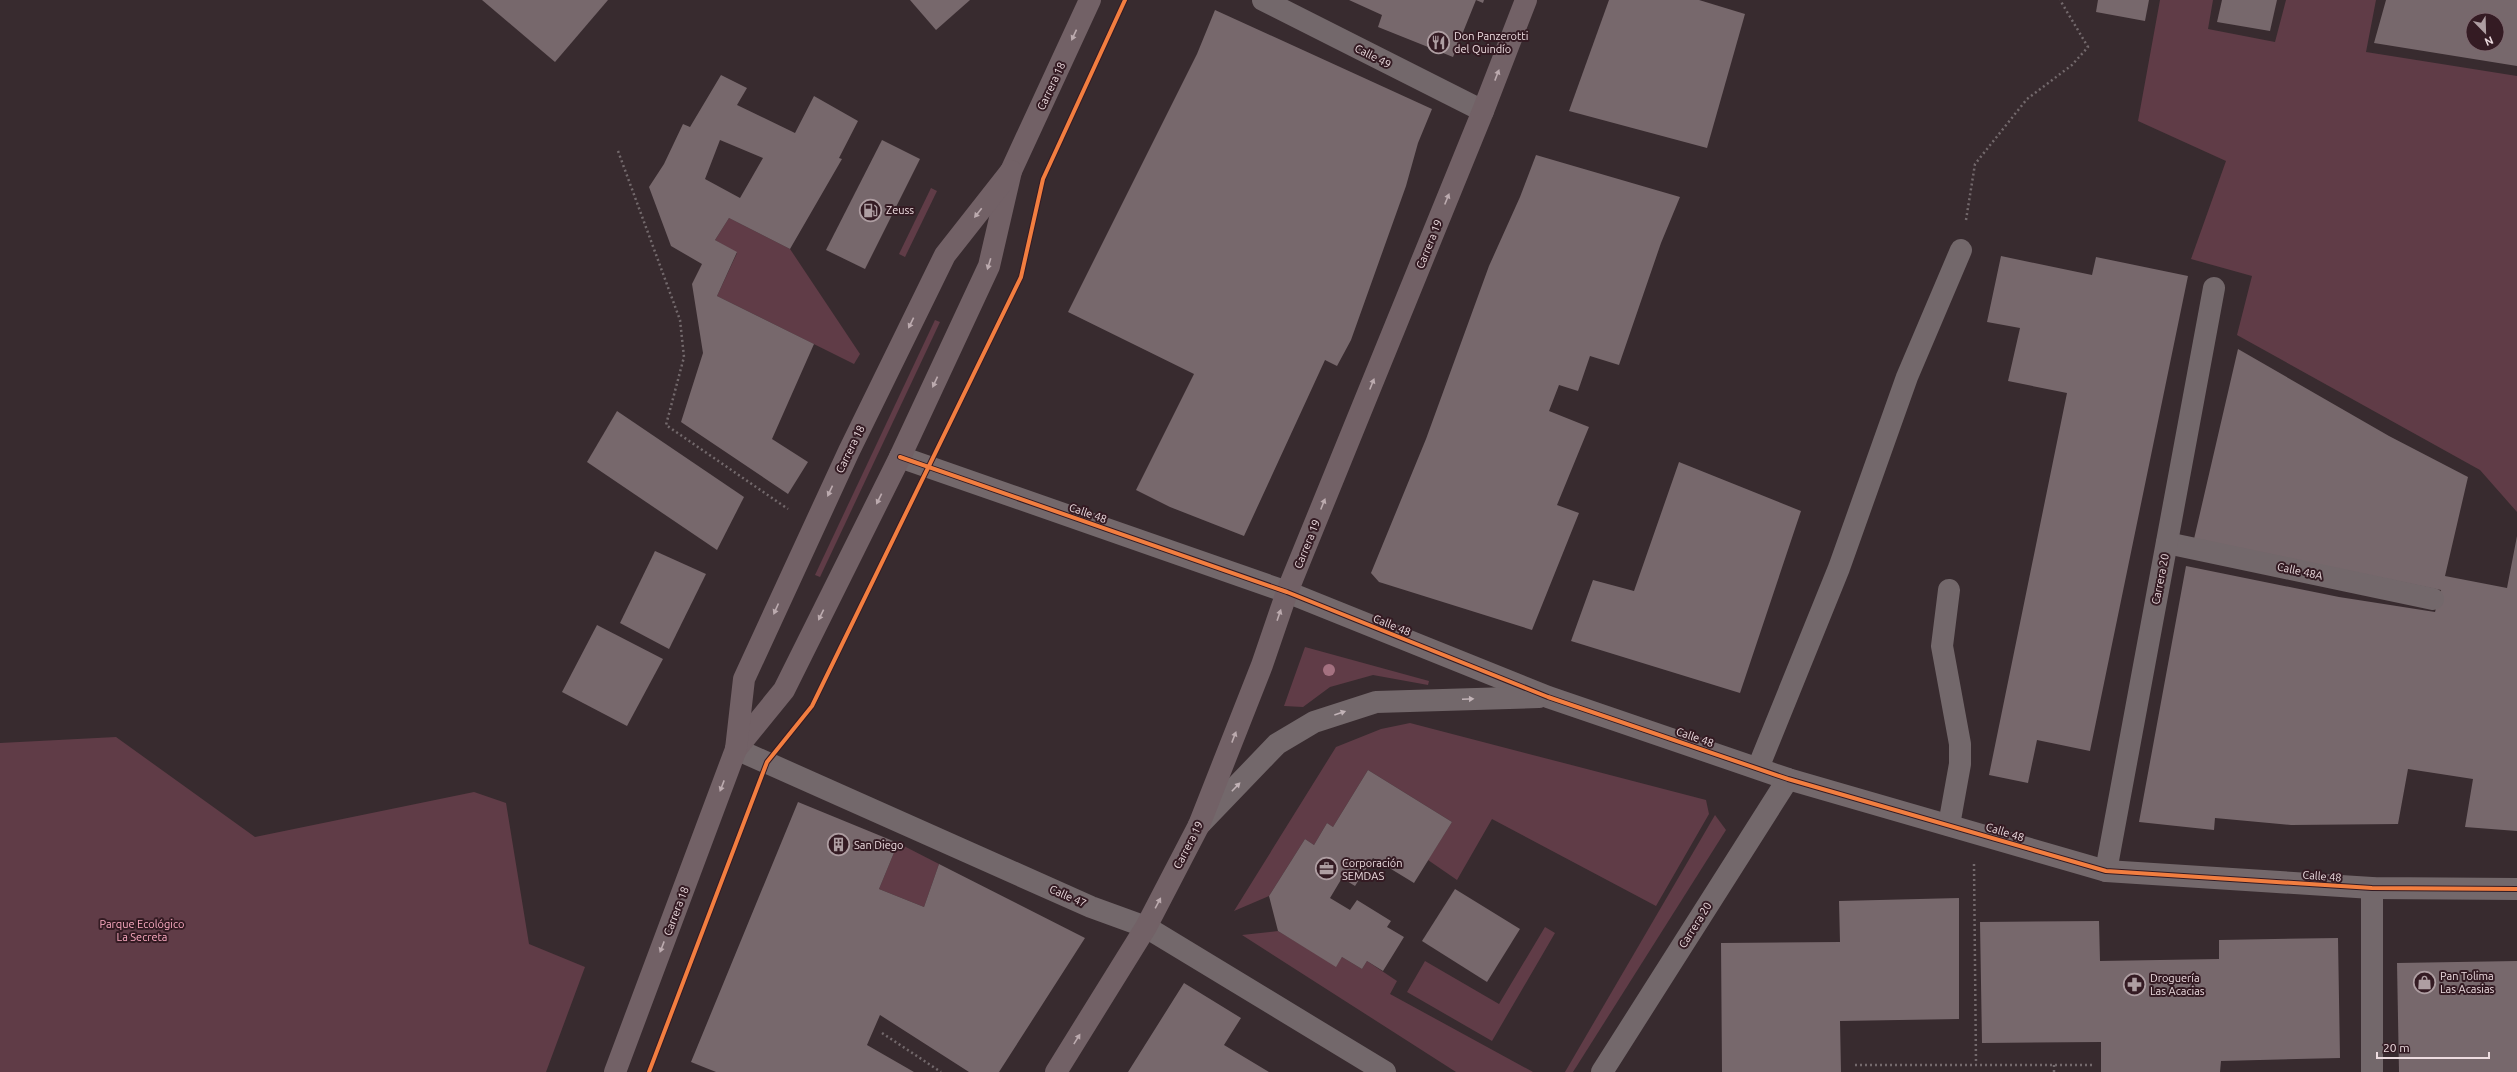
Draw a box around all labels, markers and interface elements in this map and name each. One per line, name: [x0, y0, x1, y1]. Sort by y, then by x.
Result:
north arrow: [2465, 12, 2505, 52]
restaurant icon: Don Panzerotti del Quindío: [1425, 29, 1451, 55]
one-way arrow: [1070, 30, 1076, 42]
place label: Don Panzerotti del Quindío: [1454, 30, 1528, 55]
text: N: [2483, 34, 2495, 48]
street label: Calle 49: [1353, 42, 1393, 70]
street label: Carrera 18: [1035, 60, 1067, 112]
one-way arrow: [1495, 68, 1501, 80]
one-way arrow: [1445, 192, 1451, 204]
fuel station icon: Zeuss: [857, 197, 883, 223]
place label: Zeuss: [886, 204, 914, 216]
one-way arrow: [974, 207, 983, 218]
street label: Carrera 19: [1414, 218, 1444, 270]
one-way arrow: [986, 258, 992, 270]
one-way arrow: [908, 318, 914, 329]
one-way arrow: [932, 376, 938, 387]
one-way arrow: [1369, 379, 1375, 390]
street label: Carrera 18: [833, 423, 867, 475]
one-way arrow: [827, 485, 833, 496]
one-way arrow: [876, 493, 882, 505]
one-way arrow: [1320, 498, 1326, 510]
street label: Calle 48: [1068, 501, 1108, 525]
street label: Carrera 19: [1292, 518, 1322, 570]
street label: Carrera 20: [2149, 553, 2171, 605]
street label: Calle 48A: [2276, 560, 2325, 582]
one-way arrow: [773, 603, 779, 615]
one-way arrow: [1276, 609, 1282, 621]
one-way arrow: [818, 610, 824, 621]
street label: Calle 48: [1372, 612, 1412, 638]
one-way arrow: [1462, 696, 1474, 703]
one-way arrow: [1334, 709, 1346, 715]
street label: Calle 48: [1675, 725, 1715, 749]
one-way arrow: [1231, 730, 1237, 742]
one-way arrow: [719, 780, 725, 792]
one-way arrow: [1231, 782, 1241, 792]
street label: Carrera 19: [1171, 819, 1205, 871]
street label: Calle 48: [1985, 821, 2025, 843]
building icon: San Diego: [825, 832, 851, 858]
place label: San Diego: [854, 839, 904, 851]
office icon: Corporación SEMDAS: [1313, 856, 1339, 882]
place label: Corporación SEMDAS: [1342, 857, 1403, 882]
street label: Calle 48: [2302, 869, 2342, 883]
street label: Calle 47: [1048, 883, 1088, 909]
street label: Carrera 18: [661, 885, 691, 937]
one-way arrow: [1155, 898, 1161, 909]
street label: Carrera 20: [1676, 900, 1714, 950]
park label: Parque Ecológico La Secreta: [99, 918, 185, 943]
one-way arrow: [659, 941, 665, 953]
shop icon: Pan Tolima Las Acasias: [2412, 969, 2438, 995]
place label: Pan Tolima Las Acasias: [2440, 970, 2495, 995]
pharmacy icon: Droguería Las Acacias: [2121, 971, 2147, 997]
place label: Droguería Las Acacias: [2150, 972, 2205, 997]
one-way arrow: [1073, 1034, 1081, 1044]
scale bar: [2377, 1034, 2489, 1060]
text: 20 m: [2383, 1041, 2410, 1054]

